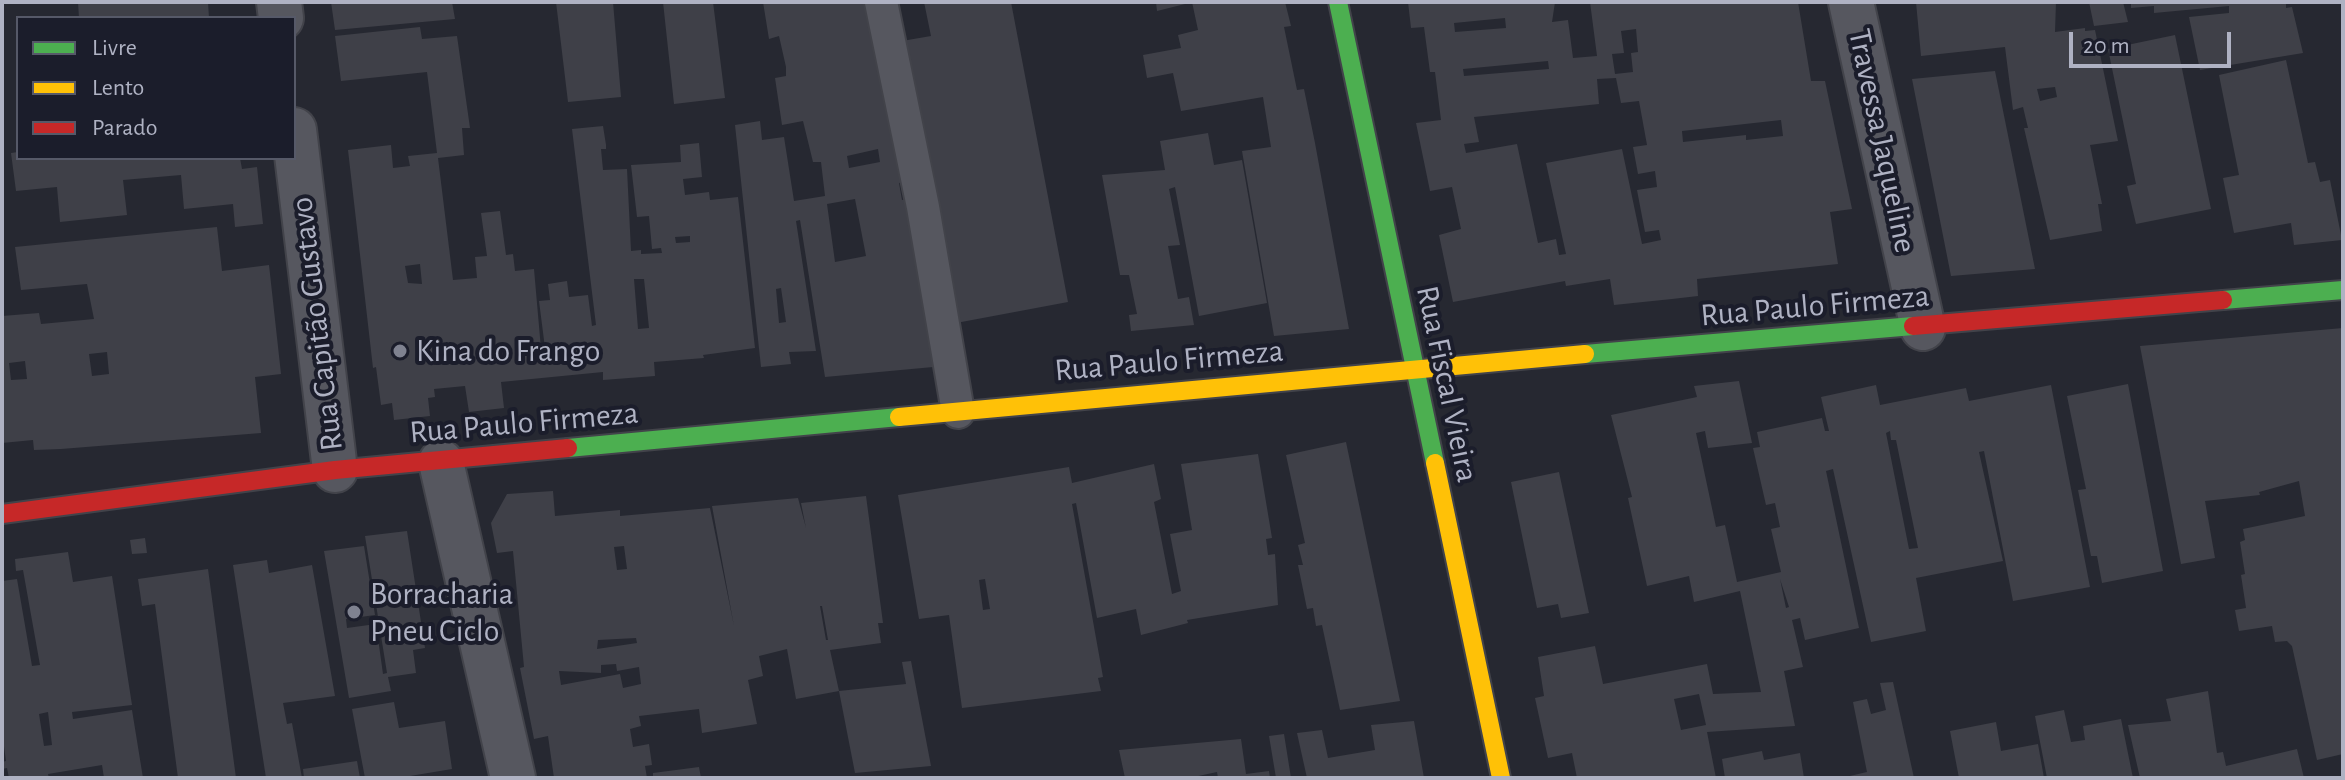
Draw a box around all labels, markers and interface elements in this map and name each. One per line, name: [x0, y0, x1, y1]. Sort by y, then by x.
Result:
legend: [16, 16, 296, 160]
scale bar: [2073, 16, 2235, 66]
street label: Travessa Jaqueline: [1840, 26, 1924, 256]
text: 20 m: [2083, 34, 2130, 58]
text: Livre: [92, 36, 137, 60]
text: Lento: [92, 76, 144, 100]
text: Parado: [92, 116, 158, 140]
street label: Rua Capitão Gustavo: [282, 195, 352, 453]
street label: Rua Paulo Firmeza: [1699, 277, 1931, 335]
street label: Rua Fiscal Vieira: [1407, 282, 1487, 486]
place label: Kina do Frango: [416, 332, 600, 370]
street label: Rua Paulo Firmeza: [1053, 332, 1285, 390]
marker: Kina do Frango: [391, 342, 409, 360]
street label: Rua Paulo Firmeza: [408, 394, 640, 452]
place label: Borracharia Pneu Ciclo: [370, 575, 514, 650]
marker: Borracharia Pneu Ciclo: [345, 603, 363, 621]

